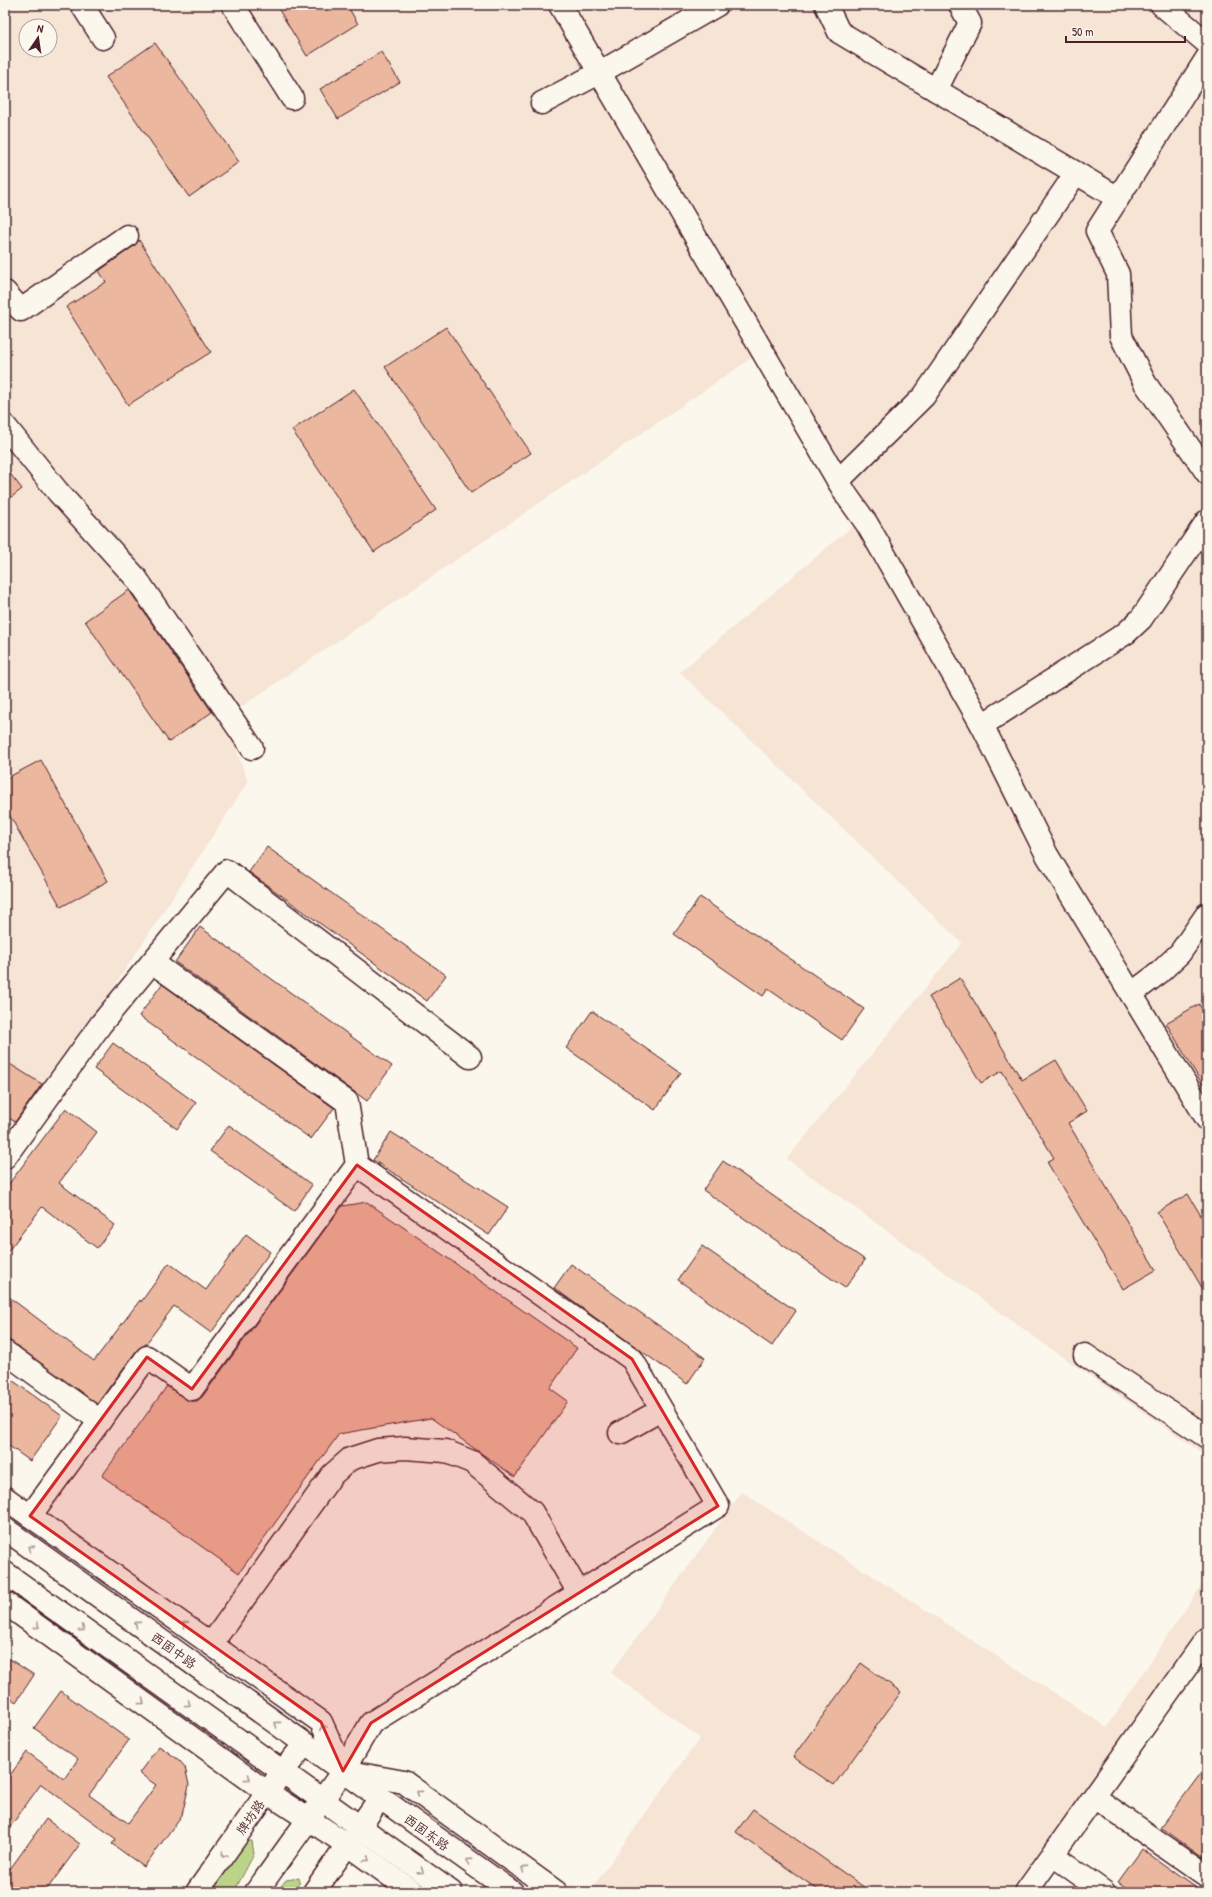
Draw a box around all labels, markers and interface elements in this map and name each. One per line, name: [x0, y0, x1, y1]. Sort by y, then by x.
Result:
north arrow: [18, 18, 58, 58]
scale bar: [1066, 18, 1185, 44]
text: N: [36, 21, 45, 36]
text: 50 m: [1072, 23, 1093, 40]
one-way arrow: [29, 1546, 36, 1553]
one-way arrow: [32, 1621, 39, 1628]
one-way arrow: [134, 1621, 141, 1629]
one-way arrow: [183, 1622, 190, 1629]
one-way arrow: [78, 1624, 85, 1631]
street label: 西固中路: [148, 1627, 200, 1673]
one-way arrow: [138, 1697, 145, 1705]
one-way arrow: [184, 1699, 191, 1707]
one-way arrow: [274, 1721, 281, 1729]
one-way arrow: [320, 1724, 327, 1731]
one-way arrow: [243, 1773, 250, 1780]
one-way arrow: [416, 1790, 423, 1798]
street label: 牌坊路: [231, 1796, 269, 1839]
street label: 西固东路: [401, 1809, 453, 1855]
one-way arrow: [222, 1850, 229, 1857]
one-way arrow: [363, 1854, 370, 1862]
one-way arrow: [466, 1859, 473, 1866]
one-way arrow: [417, 1866, 424, 1873]
one-way arrow: [522, 1867, 529, 1874]

